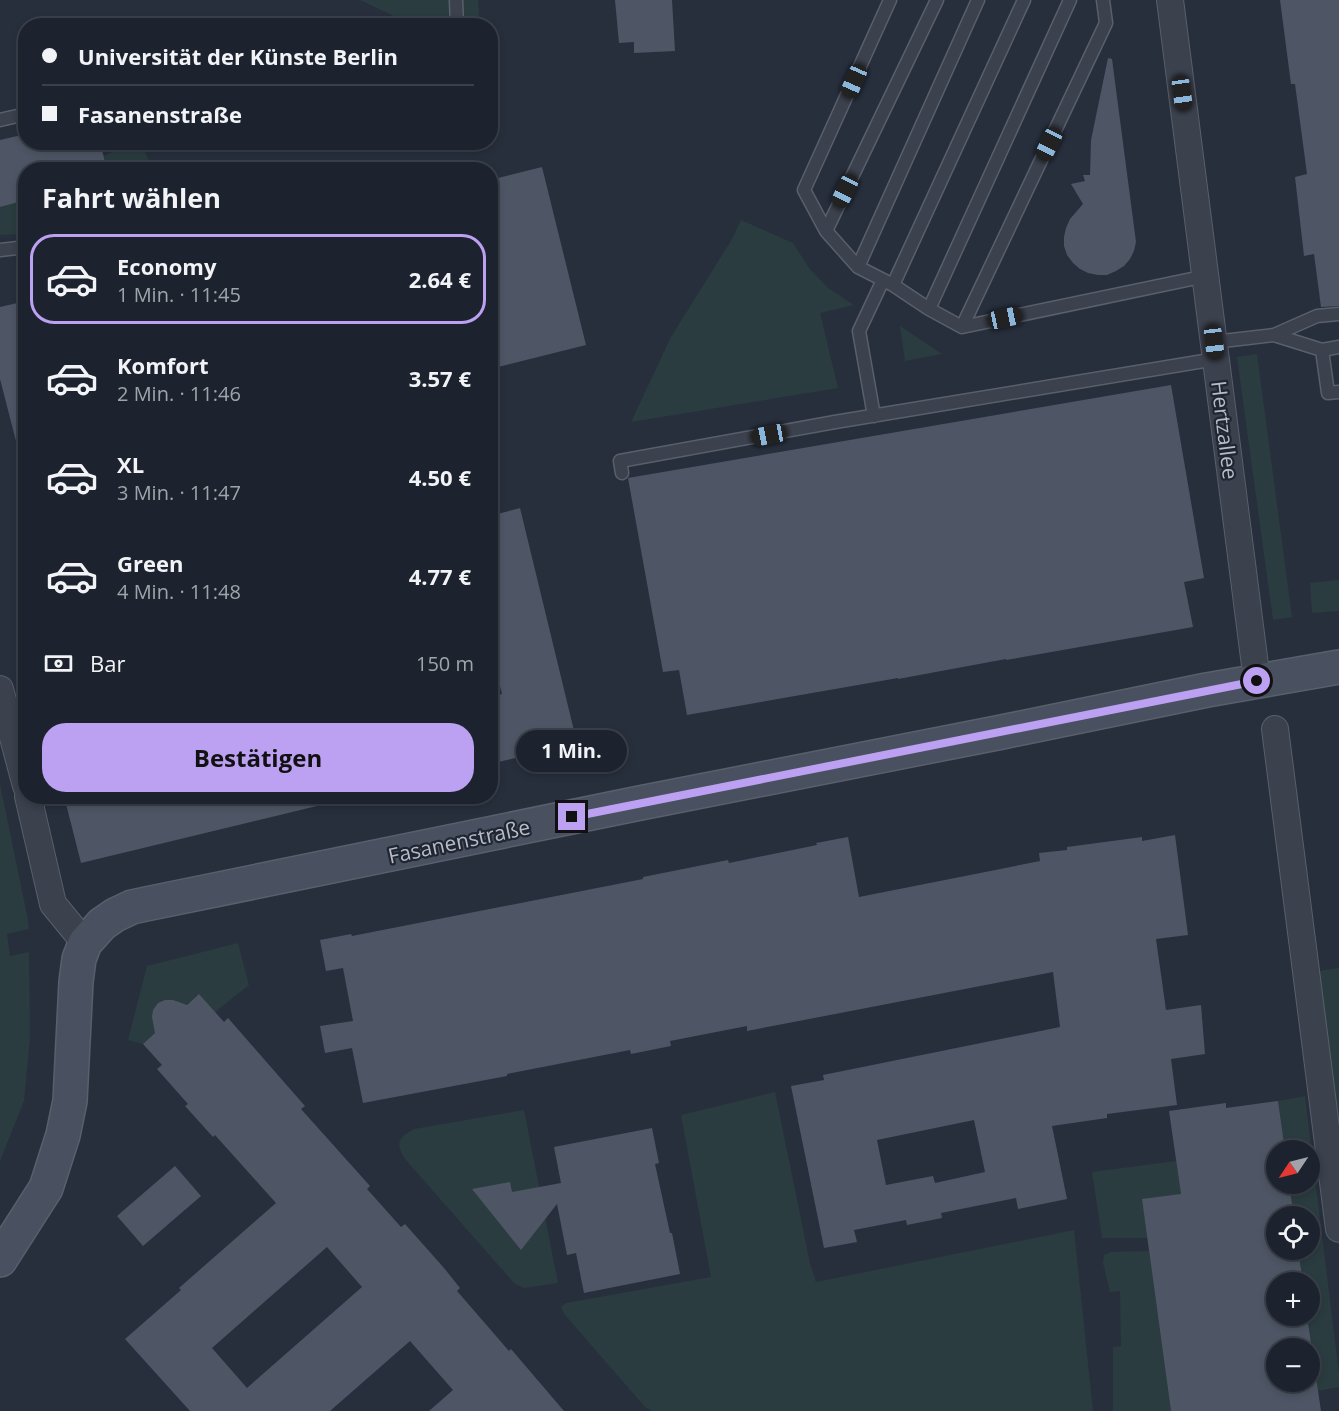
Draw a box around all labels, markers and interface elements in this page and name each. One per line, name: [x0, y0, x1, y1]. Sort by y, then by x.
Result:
text: Universität der Künste Berlin: [78, 41, 398, 71]
car: [838, 61, 870, 101]
car: [1171, 74, 1193, 112]
text: Fasanenstraße: [78, 99, 242, 129]
car: [1033, 124, 1065, 164]
car: [829, 171, 861, 211]
text: Fahrt wählen: [42, 179, 221, 216]
text: Economy: [117, 251, 216, 281]
icon: car: [45, 252, 99, 306]
text: 2.64 €: [409, 264, 471, 294]
text: 1 Min. · 11:45: [117, 281, 241, 308]
car: [986, 305, 1024, 331]
car: [1203, 323, 1225, 361]
text: Komfort: [117, 350, 209, 380]
icon: car: [45, 351, 99, 405]
text: 3.57 €: [409, 363, 471, 393]
street label: Hertzallee: [1205, 379, 1245, 481]
text: 2 Min. · 11:46: [117, 380, 241, 407]
car: [750, 423, 788, 447]
text: XL: [117, 449, 144, 479]
icon: car: [45, 450, 99, 504]
text: 4.50 €: [409, 462, 471, 492]
text: 3 Min. · 11:47: [117, 479, 241, 506]
text: Green: [117, 548, 183, 578]
icon: car: [45, 549, 99, 603]
text: 4.77 €: [409, 561, 471, 591]
text: 4 Min. · 11:48: [117, 578, 241, 605]
icon: cash: [42, 647, 75, 680]
text: Bar: [90, 648, 125, 678]
text: 150 m: [416, 650, 474, 677]
route start: [1243, 667, 1270, 694]
button: Bestätigen: [42, 723, 474, 792]
callout: 1 Min.: [516, 730, 628, 772]
text: 1 Min.: [541, 737, 602, 764]
route end: [558, 803, 585, 830]
street label: Fasanenstraße: [385, 812, 533, 870]
north arrow: [1266, 1140, 1320, 1194]
map controls: [1266, 1140, 1320, 1392]
button: locate: [1266, 1206, 1320, 1260]
button: +: [1266, 1272, 1320, 1326]
button: −: [1266, 1338, 1320, 1392]

